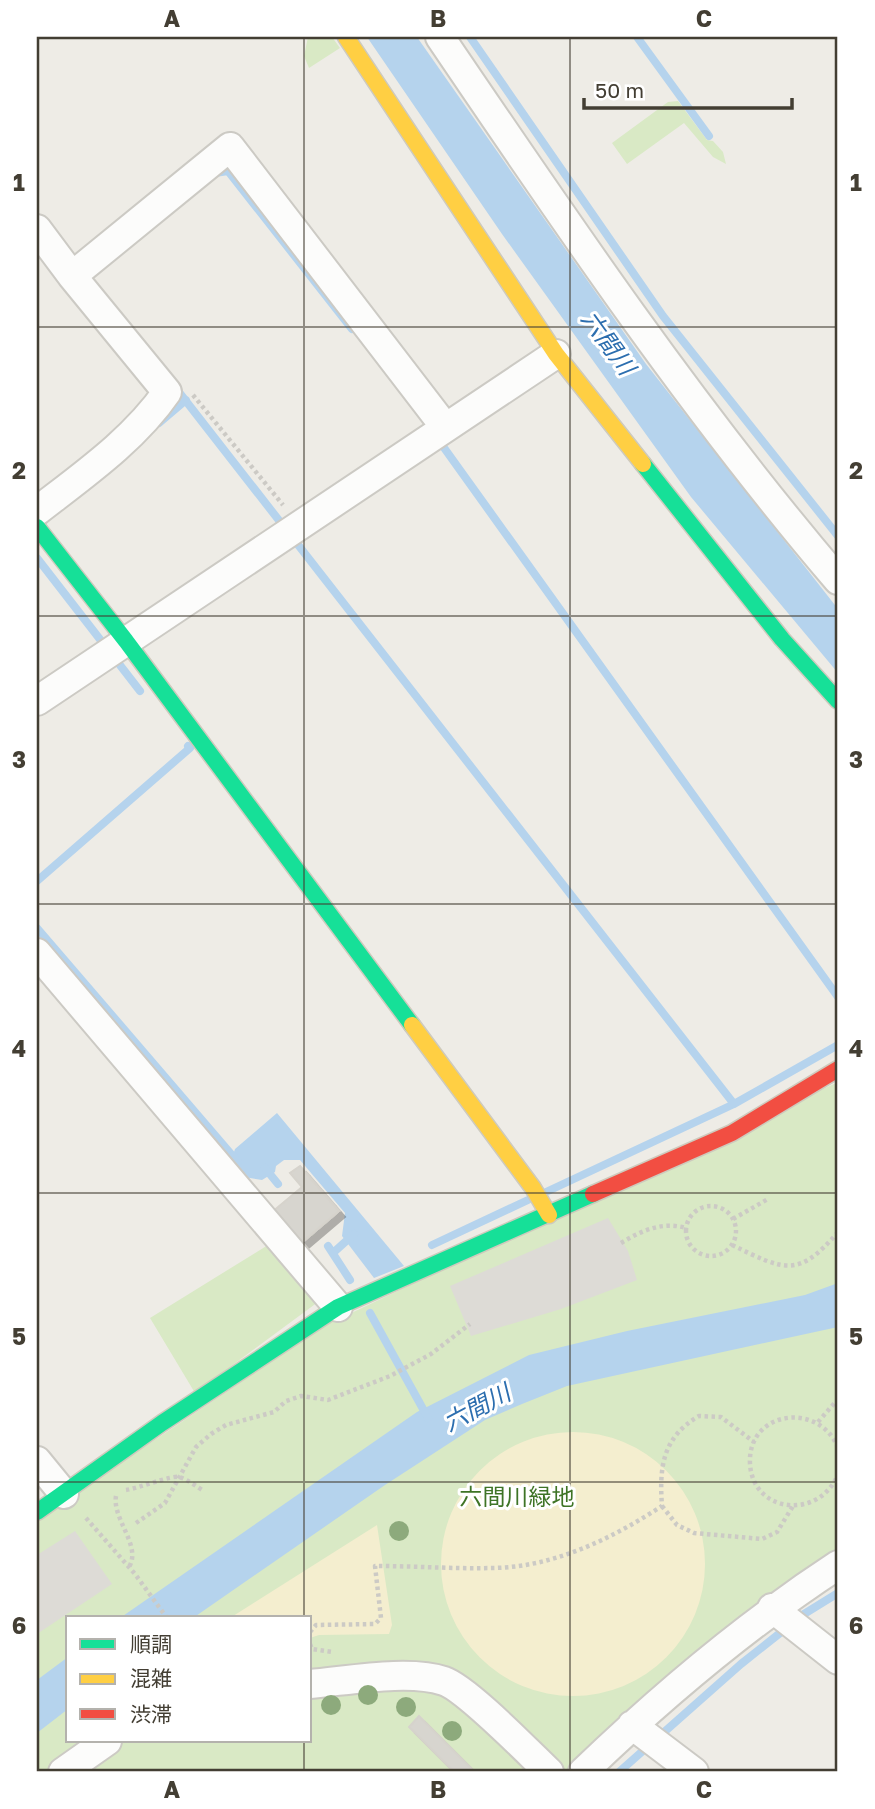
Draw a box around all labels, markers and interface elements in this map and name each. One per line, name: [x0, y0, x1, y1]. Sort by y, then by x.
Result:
text: A: [164, 4, 181, 32]
text: B: [430, 4, 446, 32]
text: C: [696, 4, 712, 32]
scale bar: [584, 66, 793, 110]
text: 50 m: [595, 77, 644, 103]
text: 1: [13, 168, 25, 196]
text: 1: [850, 168, 862, 196]
water label: 六間川: [576, 304, 644, 382]
text: 2: [12, 456, 26, 484]
text: 2: [849, 456, 863, 484]
text: 3: [12, 745, 26, 773]
text: 3: [849, 745, 863, 773]
text: 4: [12, 1034, 26, 1062]
text: 4: [849, 1034, 863, 1062]
text: 5: [12, 1322, 26, 1350]
text: 5: [849, 1322, 863, 1350]
water label: 六間川: [438, 1376, 518, 1436]
park label: 六間川緑地: [460, 1482, 575, 1510]
text: 6: [12, 1611, 26, 1639]
text: 6: [849, 1611, 863, 1639]
legend: [66, 1616, 312, 1742]
text: 順調: [130, 1631, 172, 1657]
text: 混雑: [130, 1665, 172, 1691]
text: 渋滞: [130, 1701, 172, 1727]
text: A: [164, 1775, 181, 1803]
text: B: [430, 1775, 446, 1803]
text: C: [696, 1775, 712, 1803]

